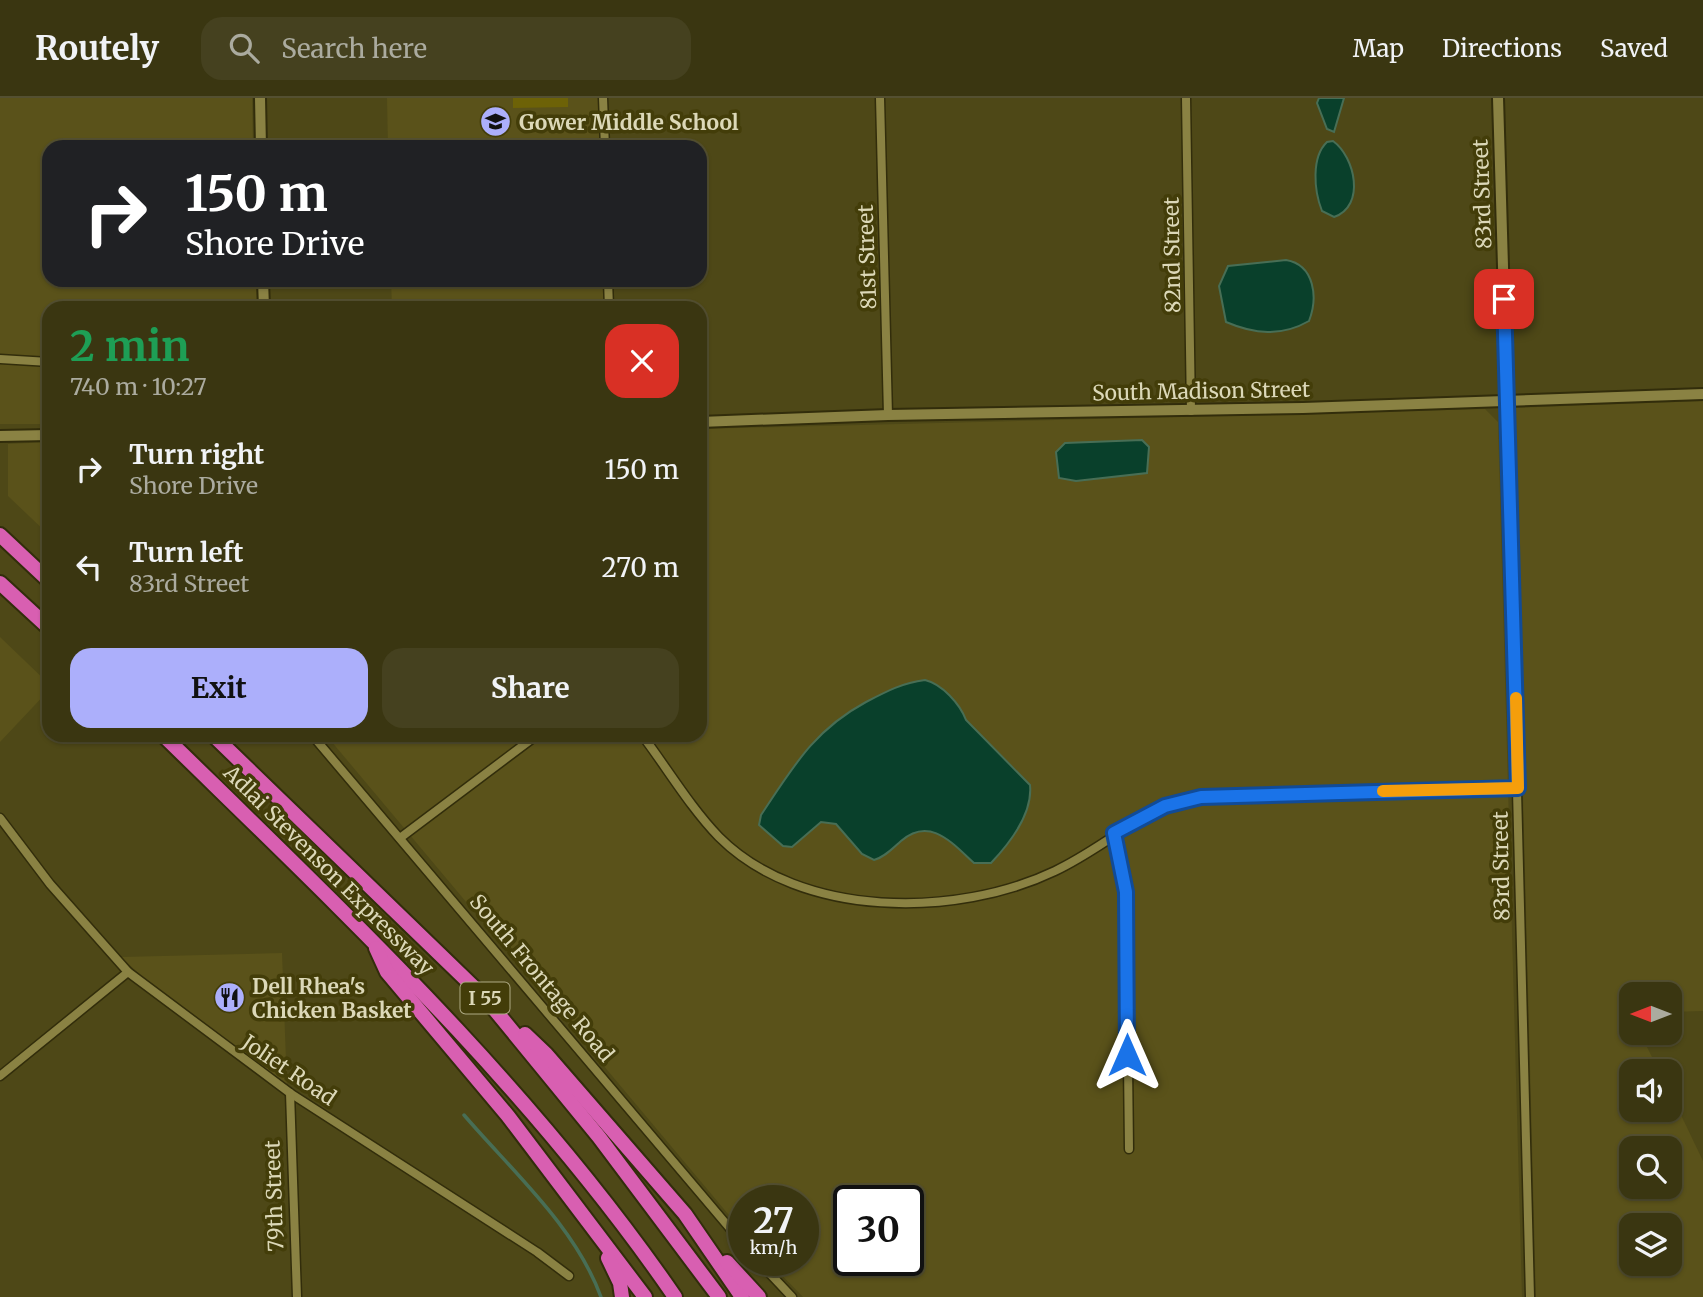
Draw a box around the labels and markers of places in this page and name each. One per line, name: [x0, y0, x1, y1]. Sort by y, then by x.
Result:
school or university icon: Gower Middle School: [479, 105, 513, 139]
place label: Gower Middle School: [519, 109, 739, 136]
pin: [1474, 269, 1534, 329]
place label: Dell Rhea's Chicken Basket: [252, 973, 412, 1024]
restaurant icon: Dell Rhea's Chicken Basket: [212, 981, 246, 1015]

